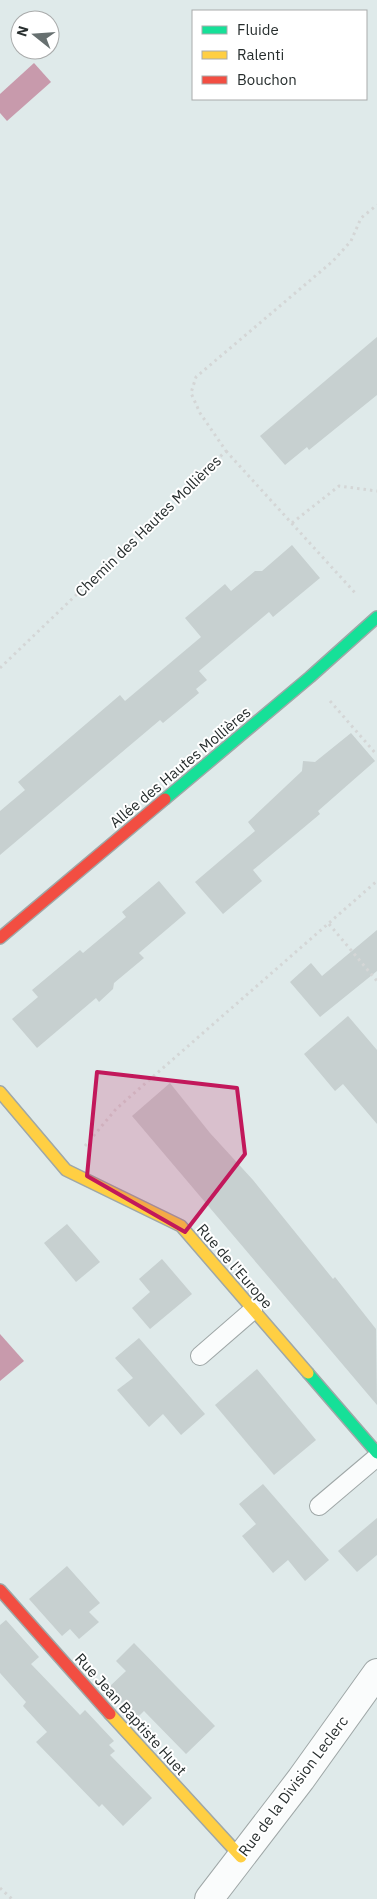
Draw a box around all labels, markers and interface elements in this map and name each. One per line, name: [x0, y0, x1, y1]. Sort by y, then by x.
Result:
north arrow: [10, 10, 60, 60]
legend: [192, 10, 367, 100]
text: Fluide: [237, 20, 279, 39]
text: N: [12, 24, 33, 39]
text: Ralenti: [237, 45, 284, 64]
text: Bouchon: [237, 70, 297, 89]
street label: Chemin des Hautes Mollières: [71, 451, 225, 601]
street label: Allée des Hautes Mollières: [106, 702, 254, 832]
street label: Rue de l'Europe: [193, 1220, 277, 1312]
street label: Rue Jean Baptiste Huet: [71, 1649, 191, 1779]
street label: Rue de la Division Leclerc: [234, 1712, 352, 1860]

